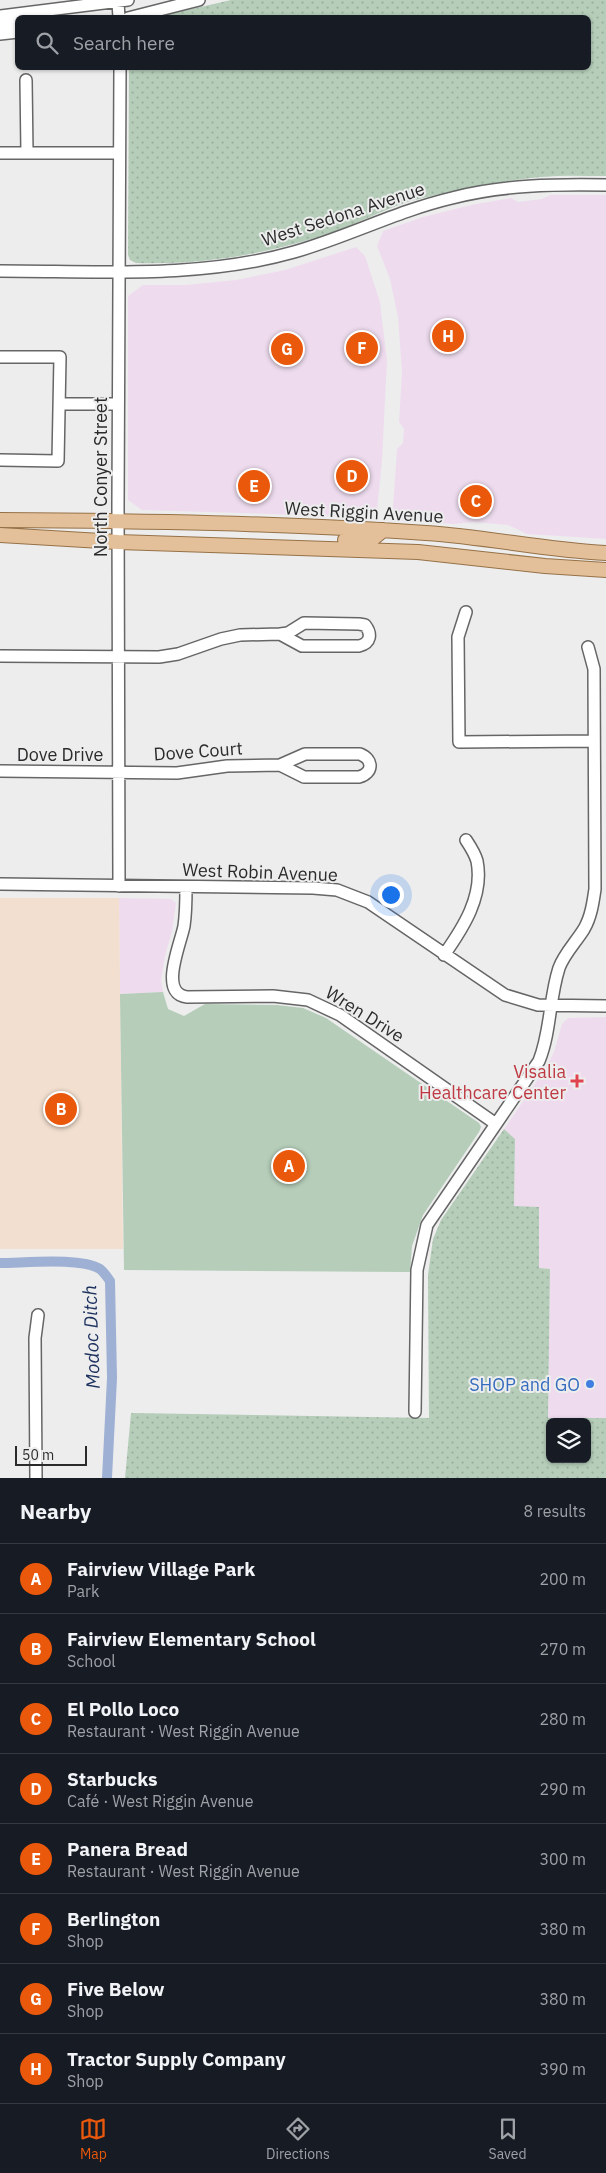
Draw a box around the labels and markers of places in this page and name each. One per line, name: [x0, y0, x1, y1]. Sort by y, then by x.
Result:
pin: H: [432, 317, 464, 355]
pin: F: [346, 329, 378, 367]
pin: G: [271, 330, 303, 368]
pin: D: [336, 457, 368, 495]
pin: E: [238, 467, 270, 505]
pin: C: [460, 482, 492, 520]
place label: Visalia Healthcare Center: [419, 1060, 566, 1104]
marker: Visalia Healthcare Center: [570, 1074, 584, 1088]
pin: B: [45, 1090, 77, 1128]
pin: A: [273, 1147, 305, 1185]
place label: SHOP and GO: [469, 1373, 580, 1396]
marker: SHOP and GO: [584, 1378, 596, 1390]

